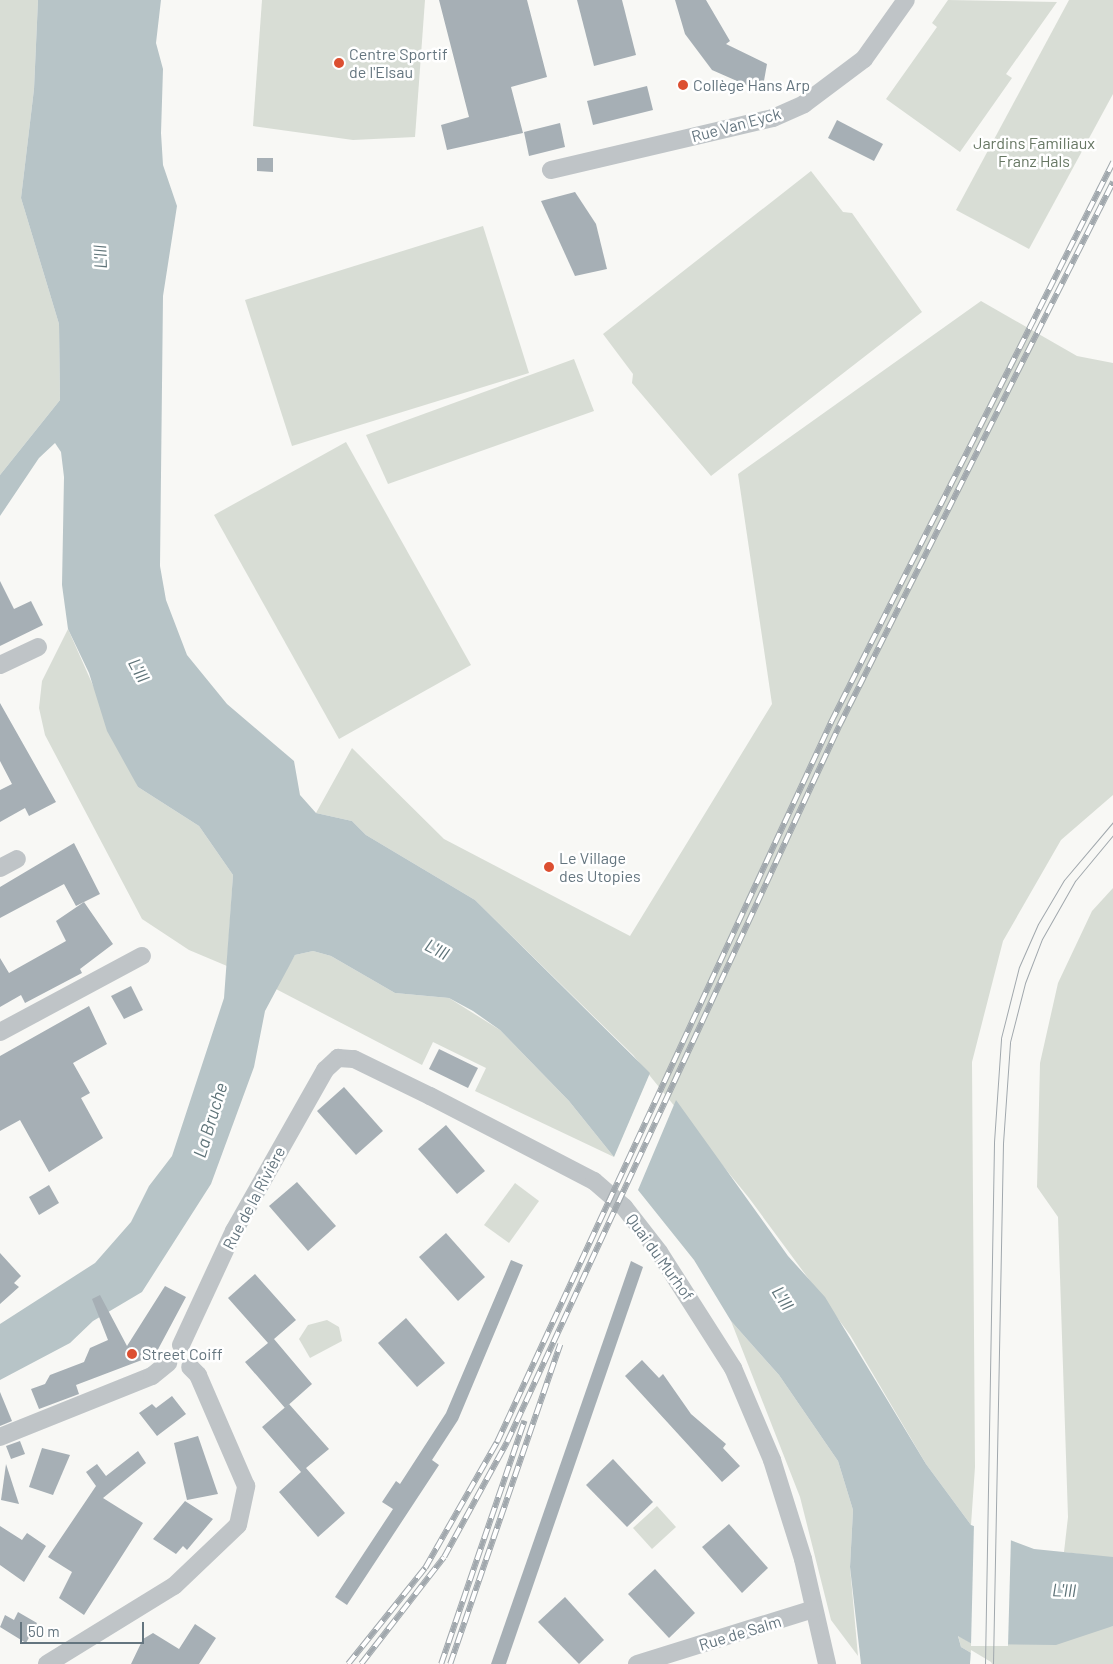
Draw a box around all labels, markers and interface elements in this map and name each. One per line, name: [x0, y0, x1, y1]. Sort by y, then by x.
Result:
place label: Centre Sportif de l'Elsau: [349, 44, 448, 82]
marker: Centre Sportif de l'Elsau: [333, 57, 345, 69]
place label: Collège Hans Arp: [693, 75, 810, 95]
marker: Collège Hans Arp: [677, 79, 689, 91]
street label: Rue Van Eyck: [689, 104, 783, 146]
park label: Jardins Familiaux Franz Hals: [973, 133, 1095, 171]
water label: L'Ill: [89, 245, 111, 269]
water label: L'Ill: [124, 654, 154, 686]
place label: Le Village des Utopies: [559, 848, 641, 886]
marker: Le Village des Utopies: [543, 861, 555, 873]
water label: L'Ill: [421, 934, 453, 964]
water label: La Bruche: [188, 1080, 232, 1160]
street label: Rue de la Rivière: [219, 1143, 289, 1253]
street label: Quai du Murhof: [622, 1210, 698, 1304]
water label: L'Ill: [767, 1282, 799, 1314]
place label: Street Coiff: [142, 1344, 223, 1364]
marker: Street Coiff: [126, 1348, 138, 1360]
water label: L'Ill: [1052, 1579, 1076, 1601]
street label: Rue de Salm: [697, 1611, 783, 1655]
scale bar: [22, 1612, 146, 1644]
text: 50 m: [28, 1622, 60, 1640]

